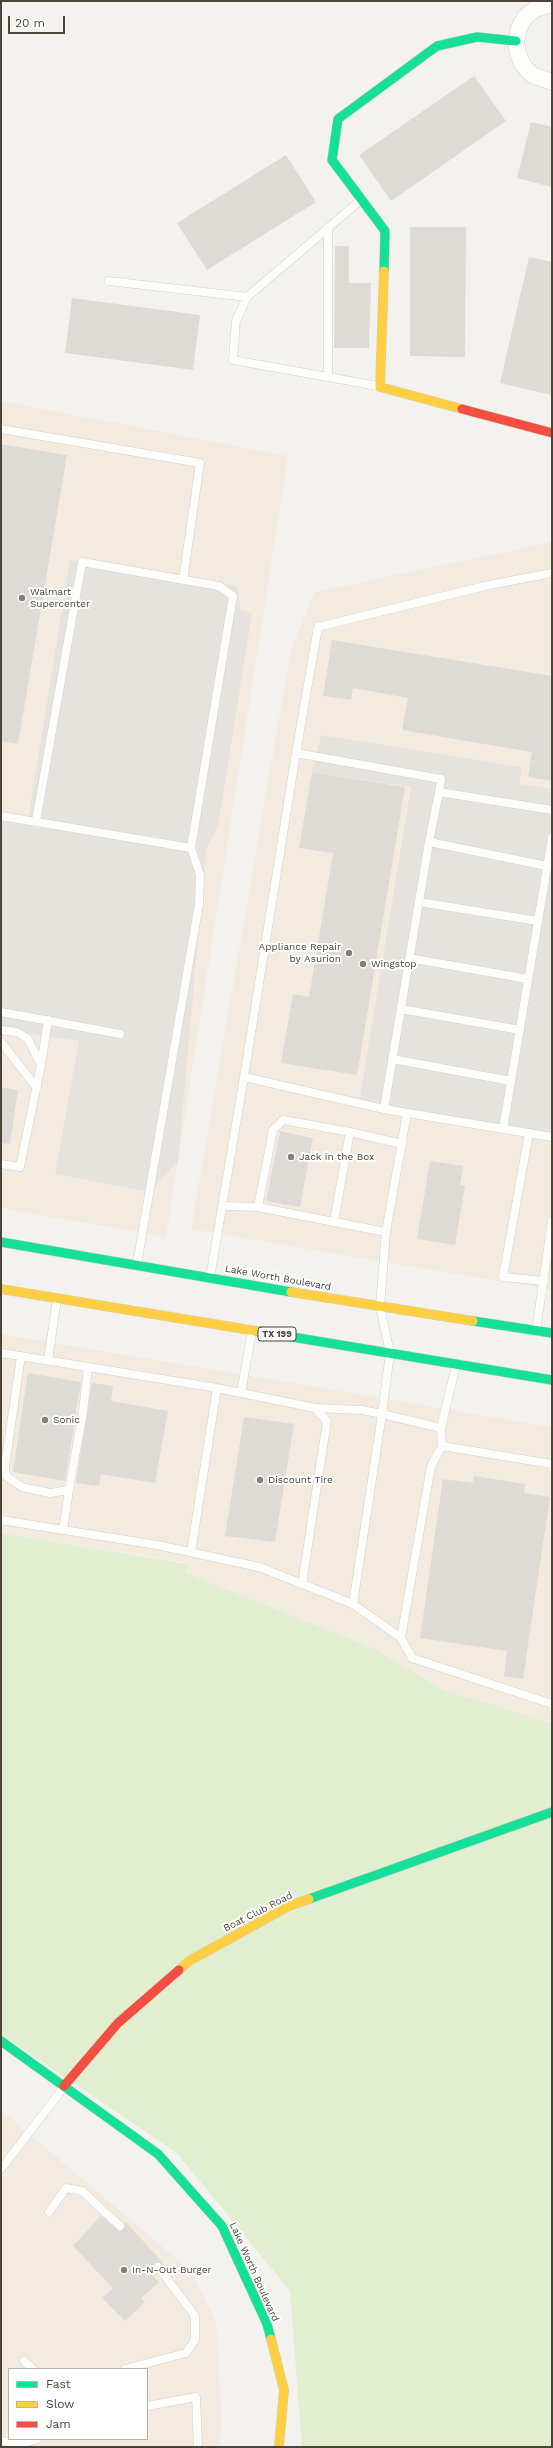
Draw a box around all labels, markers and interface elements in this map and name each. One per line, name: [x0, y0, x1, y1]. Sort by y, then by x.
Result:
scale bar: [10, 8, 67, 34]
text: 20 m: [15, 16, 45, 30]
place label: Walmart Supercenter: [30, 586, 90, 610]
marker: Walmart Supercenter: [17, 593, 27, 603]
place label: Appliance Repair by Asurion: [259, 941, 341, 964]
marker: Appliance Repair by Asurion: [344, 948, 354, 958]
place label: Wingstop: [371, 958, 417, 970]
marker: Wingstop: [358, 959, 368, 969]
place label: Jack in the Box: [299, 1151, 374, 1163]
marker: Jack in the Box: [286, 1152, 296, 1162]
street label: Lake Worth Boulevard: [224, 1263, 332, 1293]
road number: TX 199: [258, 1327, 296, 1341]
place label: Sonic: [53, 1414, 80, 1426]
marker: Sonic: [40, 1415, 50, 1425]
place label: Discount Tire: [268, 1474, 333, 1486]
marker: Discount Tire: [255, 1475, 265, 1485]
street label: Boat Club Road: [222, 1889, 294, 1935]
street label: Lake Worth Boulevard: [227, 2220, 281, 2324]
place label: In-N-Out Burger: [132, 2264, 212, 2276]
marker: In-N-Out Burger: [119, 2265, 129, 2275]
legend: [8, 2368, 148, 2440]
text: Fast: [46, 2377, 71, 2391]
text: Slow: [46, 2397, 74, 2411]
text: Jam: [46, 2417, 71, 2431]

